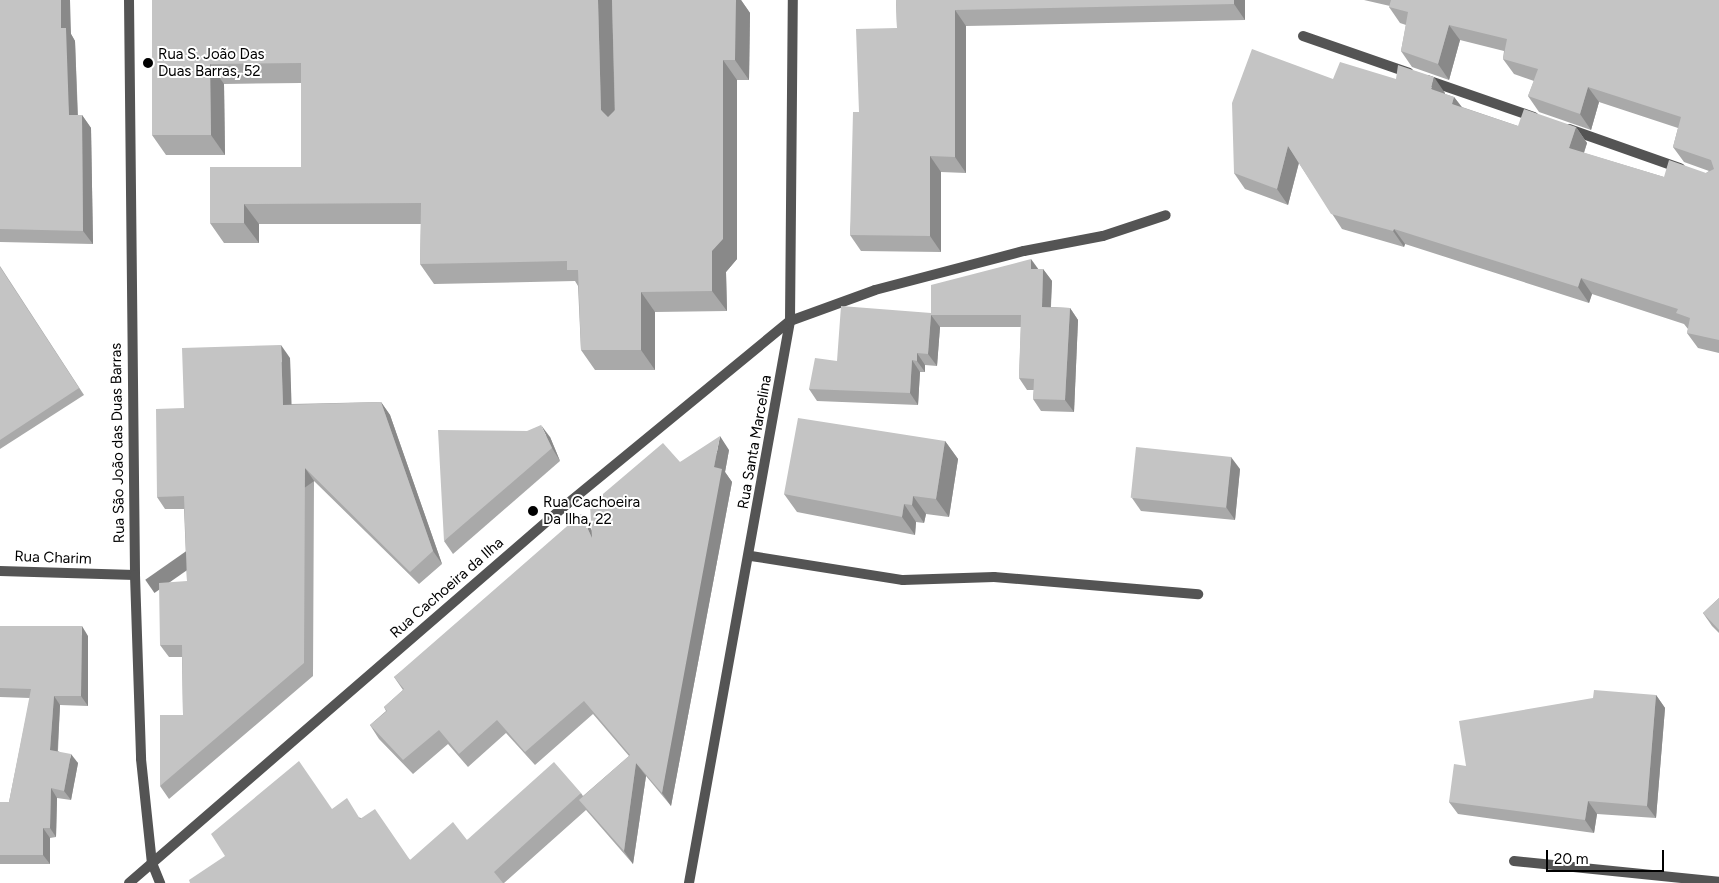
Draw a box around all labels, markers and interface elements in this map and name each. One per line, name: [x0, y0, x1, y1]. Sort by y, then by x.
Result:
place label: Rua S. João Das Duas Barras, 52: [158, 45, 265, 80]
marker: Rua S. João Das Duas Barras, 52: [142, 57, 154, 69]
street label: Rua São João das Duas Barras: [107, 343, 129, 543]
street label: Rua Santa Marcelina: [734, 374, 776, 510]
place label: Rua Cachoeira Da Ilha, 22: [543, 493, 640, 528]
marker: Rua Cachoeira Da Ilha, 22: [527, 505, 539, 517]
street label: Rua Cachoeira da Ilha: [387, 534, 507, 642]
street label: Rua Charim: [14, 548, 92, 568]
scale bar: [1549, 840, 1666, 872]
text: 20 m: [1554, 850, 1588, 868]

